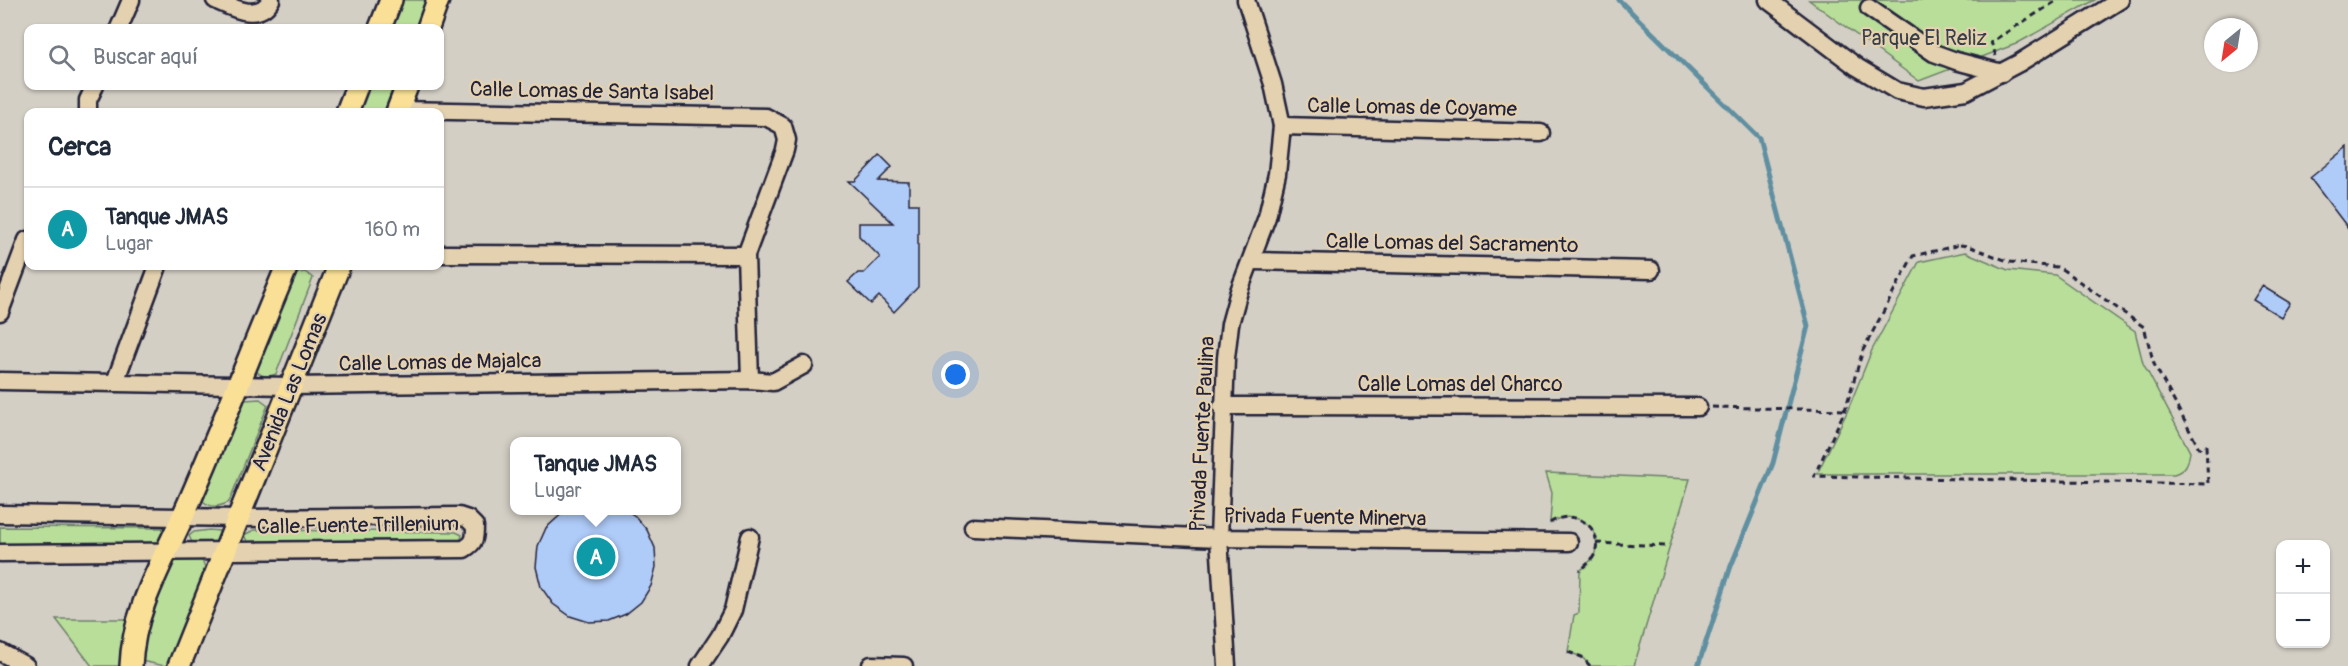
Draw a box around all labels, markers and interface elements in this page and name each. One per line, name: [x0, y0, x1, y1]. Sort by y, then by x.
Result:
north arrow: [2204, 18, 2258, 72]
search box: [24, 24, 444, 90]
park label: Parque El Reliz: [1861, 25, 1987, 52]
icon: search: [45, 41, 78, 74]
text: Buscar aquí: [93, 43, 198, 71]
street label: Calle Lomas de Santa Isabel: [470, 76, 714, 107]
street label: Calle Lomas de Coyame: [1307, 92, 1518, 123]
text: Cerca: [48, 131, 111, 163]
text: Tanque JMAS: [105, 203, 228, 231]
text: A: [61, 217, 74, 242]
text: 160 m: [365, 217, 420, 242]
street label: Calle Lomas del Sacramento: [1325, 228, 1579, 259]
text: Lugar: [105, 231, 153, 256]
street label: Avenida Las Lomas: [246, 309, 334, 475]
street label: Privada Fuente Paulina: [1184, 336, 1221, 533]
street label: Calle Lomas de Majalca: [338, 347, 542, 378]
your location: [941, 360, 970, 389]
street label: Calle Lomas del Charco: [1358, 371, 1562, 398]
popup: [510, 437, 681, 515]
text: Tanque JMAS: [534, 450, 657, 478]
text: Lugar: [534, 478, 582, 503]
street label: Privada Fuente Minerva: [1223, 502, 1427, 533]
street label: Calle Fuente Trillenium: [257, 510, 459, 541]
pin: A: [576, 534, 616, 580]
map controls: [2276, 540, 2330, 648]
button: +: [2276, 540, 2330, 594]
button: −: [2276, 594, 2330, 648]

